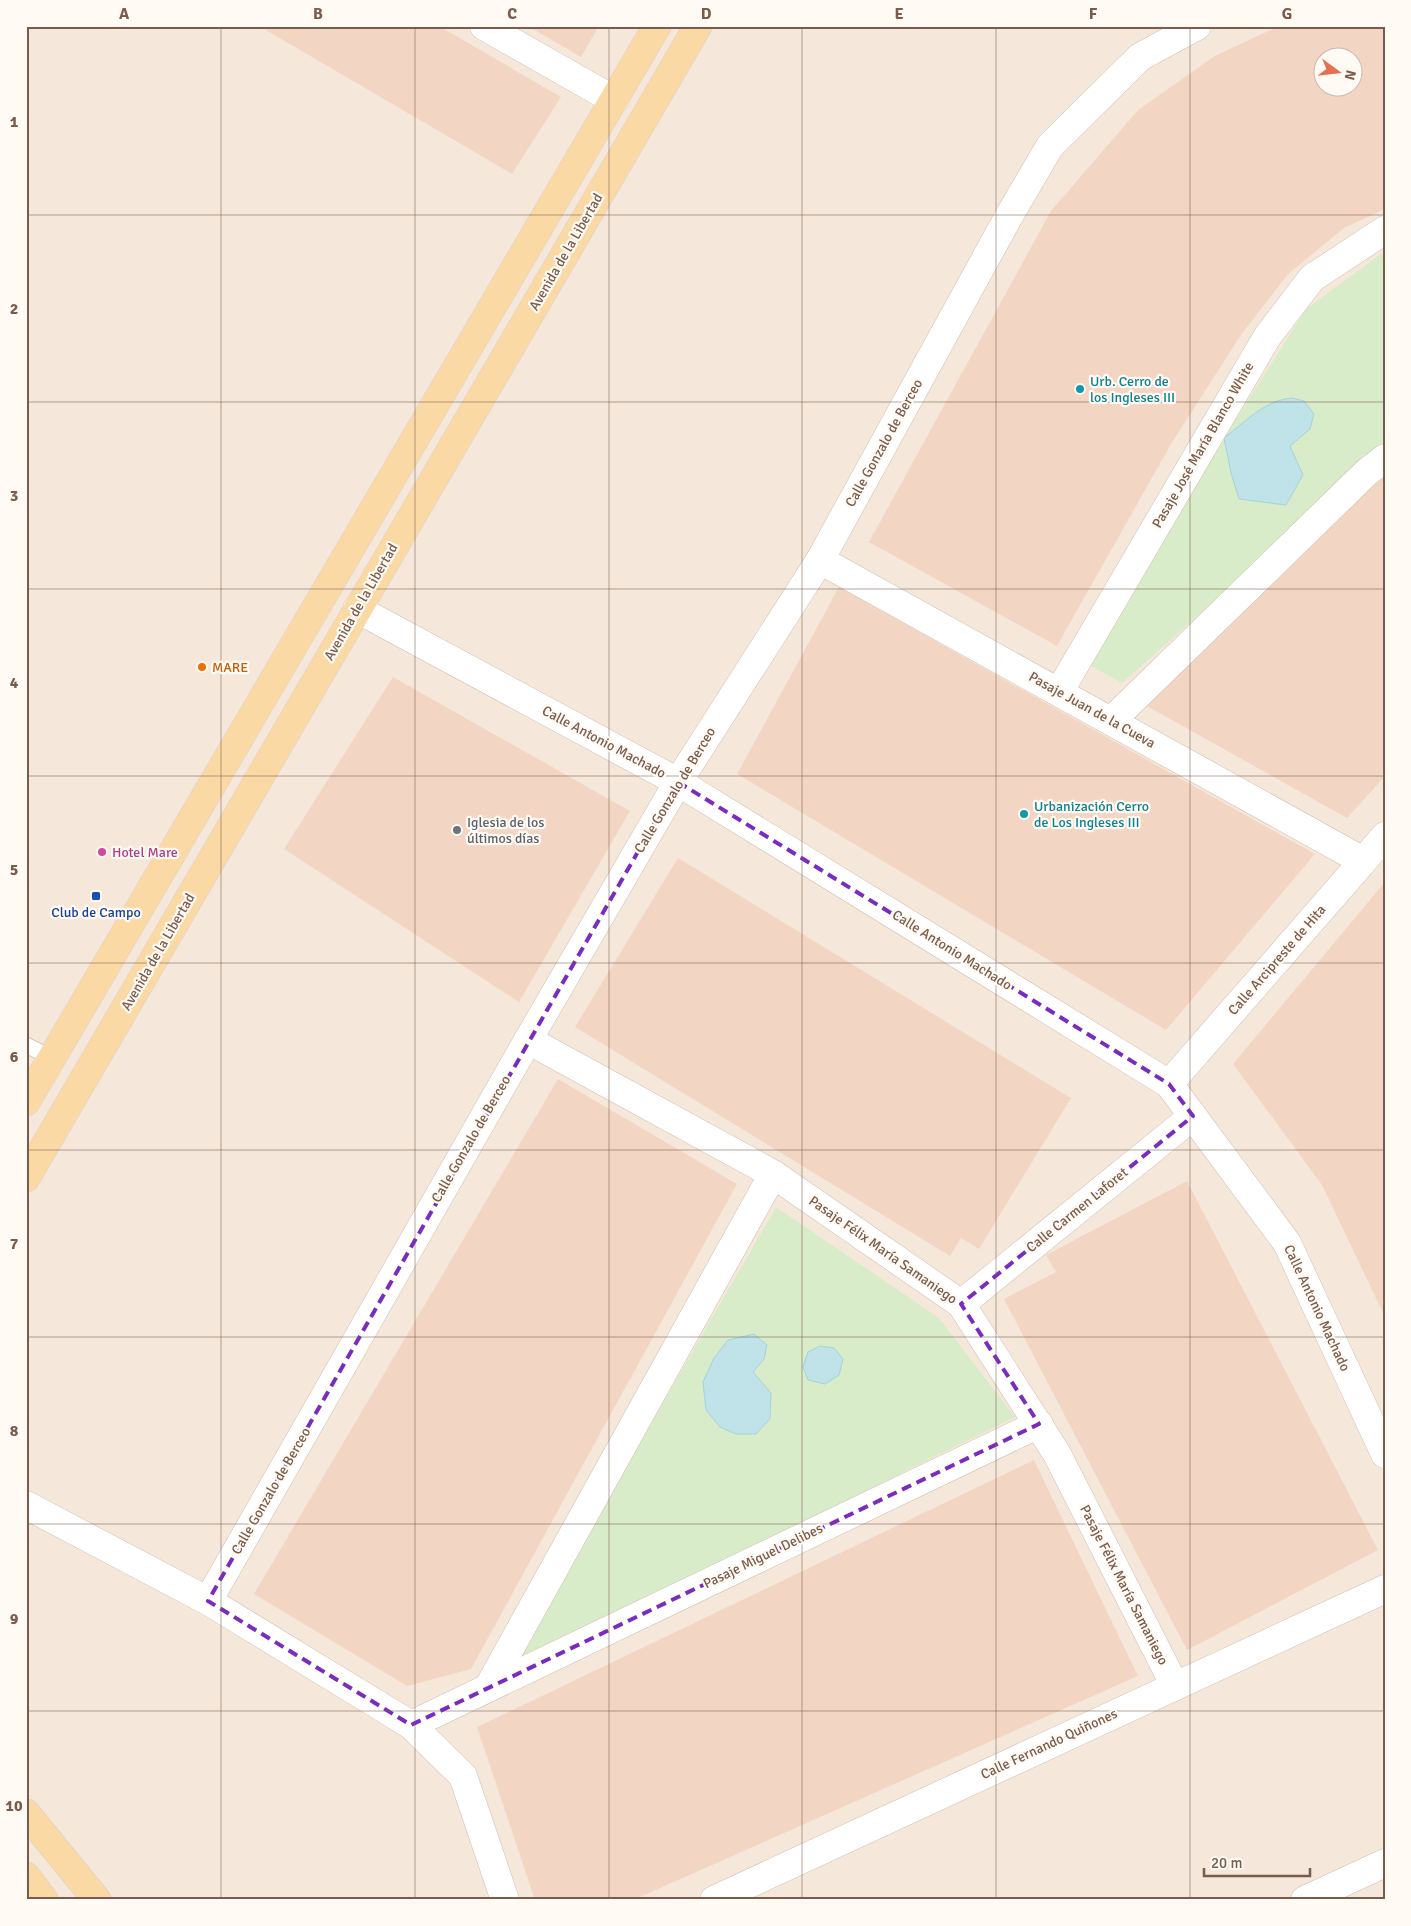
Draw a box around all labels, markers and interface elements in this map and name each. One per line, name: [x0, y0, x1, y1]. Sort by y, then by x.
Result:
text: A: [119, 4, 130, 24]
text: B: [313, 4, 323, 24]
text: C: [507, 4, 517, 24]
text: D: [701, 4, 712, 24]
text: E: [894, 4, 904, 24]
text: F: [1089, 4, 1098, 24]
text: G: [1282, 4, 1292, 24]
north arrow: [1314, 48, 1364, 98]
text: N: [1341, 68, 1360, 82]
text: 1: [10, 112, 19, 132]
street label: Avenida de la Libertad: [526, 190, 606, 314]
text: 2: [10, 299, 18, 319]
street label: Pasaje José María Blanco White: [1148, 359, 1258, 531]
place label: Urb. Cerro de los Ingleses III: [1090, 373, 1175, 406]
street label: Calle Gonzalo de Berceo: [842, 376, 926, 510]
marker: Urb. Cerro de los Ingleses III: [1074, 383, 1086, 395]
text: 3: [10, 486, 18, 506]
street label: Avenida de la Libertad: [321, 540, 401, 664]
place label: MARE: [212, 659, 248, 676]
marker: MARE: [196, 661, 208, 673]
street label: Pasaje Juan de la Cueva: [1026, 668, 1158, 752]
text: 4: [10, 673, 19, 693]
street label: Calle Antonio Machado: [539, 702, 669, 782]
street label: Calle Gonzalo de Berceo: [631, 724, 719, 856]
place label: Urbanización Cerro de Los Ingleses III: [1034, 798, 1149, 831]
marker: Urbanización Cerro de Los Ingleses III: [1018, 808, 1030, 820]
place label: Iglesia de los últimos días: [467, 814, 544, 847]
marker: Iglesia de los últimos días: [451, 824, 463, 836]
place label: Hotel Mare: [112, 844, 178, 861]
marker: Hotel Mare: [96, 846, 108, 858]
text: 5: [10, 860, 18, 880]
marker: Club de Campo: [90, 890, 102, 902]
street label: Avenida de la Libertad: [118, 890, 198, 1014]
street label: Calle Arcipreste de Hita: [1225, 901, 1329, 1019]
place label: Club de Campo: [51, 904, 141, 921]
street label: Calle Antonio Machado: [889, 906, 1015, 994]
text: 6: [10, 1047, 19, 1067]
street label: Calle Gonzalo de Berceo: [428, 1073, 514, 1205]
street label: Calle Carmen Laforet: [1023, 1164, 1131, 1256]
street label: Pasaje Félix María Samaniego: [806, 1192, 960, 1308]
text: 7: [10, 1234, 19, 1254]
street label: Calle Antonio Machado: [1280, 1242, 1354, 1374]
text: 8: [10, 1421, 19, 1441]
street label: Calle Gonzalo de Berceo: [228, 1425, 314, 1557]
street label: Pasaje Félix María Samaniego: [1076, 1502, 1172, 1668]
street label: Pasaje Miguel Delibes: [701, 1520, 825, 1592]
text: 9: [10, 1609, 19, 1629]
street label: Calle Fernando Quiñones: [978, 1705, 1120, 1783]
text: 10: [5, 1796, 23, 1816]
scale bar: [1204, 1846, 1310, 1878]
text: 20 m: [1211, 1854, 1242, 1872]

